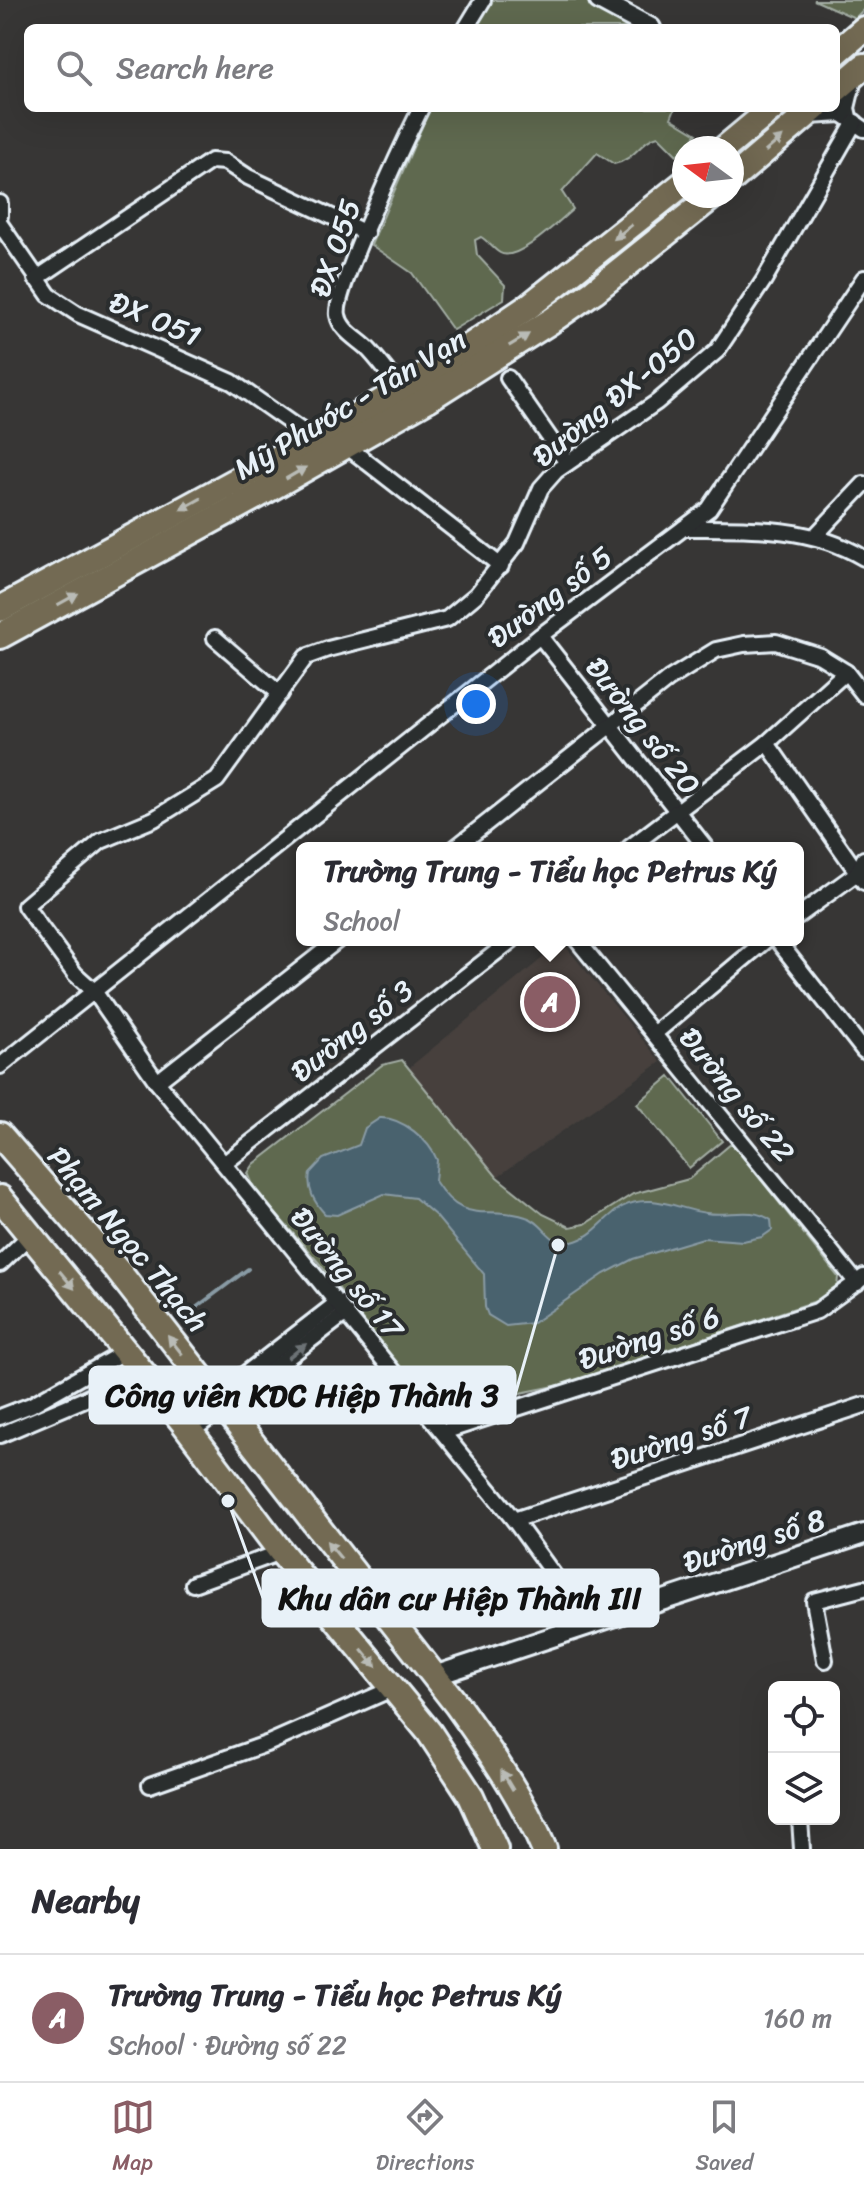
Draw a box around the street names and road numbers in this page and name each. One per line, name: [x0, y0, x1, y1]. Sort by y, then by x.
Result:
street label: ĐX 055: [293, 191, 377, 305]
street label: ĐX 051: [100, 275, 210, 363]
street label: Mỹ Phước - Tân Vạn: [223, 313, 477, 495]
street label: Đường ĐX-050: [520, 313, 710, 481]
street label: Đường số 5: [475, 531, 625, 663]
street label: Đường số 20: [571, 644, 715, 808]
street label: Đường số 3: [278, 965, 426, 1097]
street label: Đường số 22: [665, 1015, 809, 1175]
street label: Phạm Ngọc Thạch: [33, 1133, 223, 1345]
street label: Đường số 17: [276, 1194, 419, 1353]
street label: Đường số 6: [571, 1290, 727, 1386]
street label: Đường số 7: [603, 1389, 760, 1486]
street label: Đường số 8: [676, 1493, 832, 1589]

